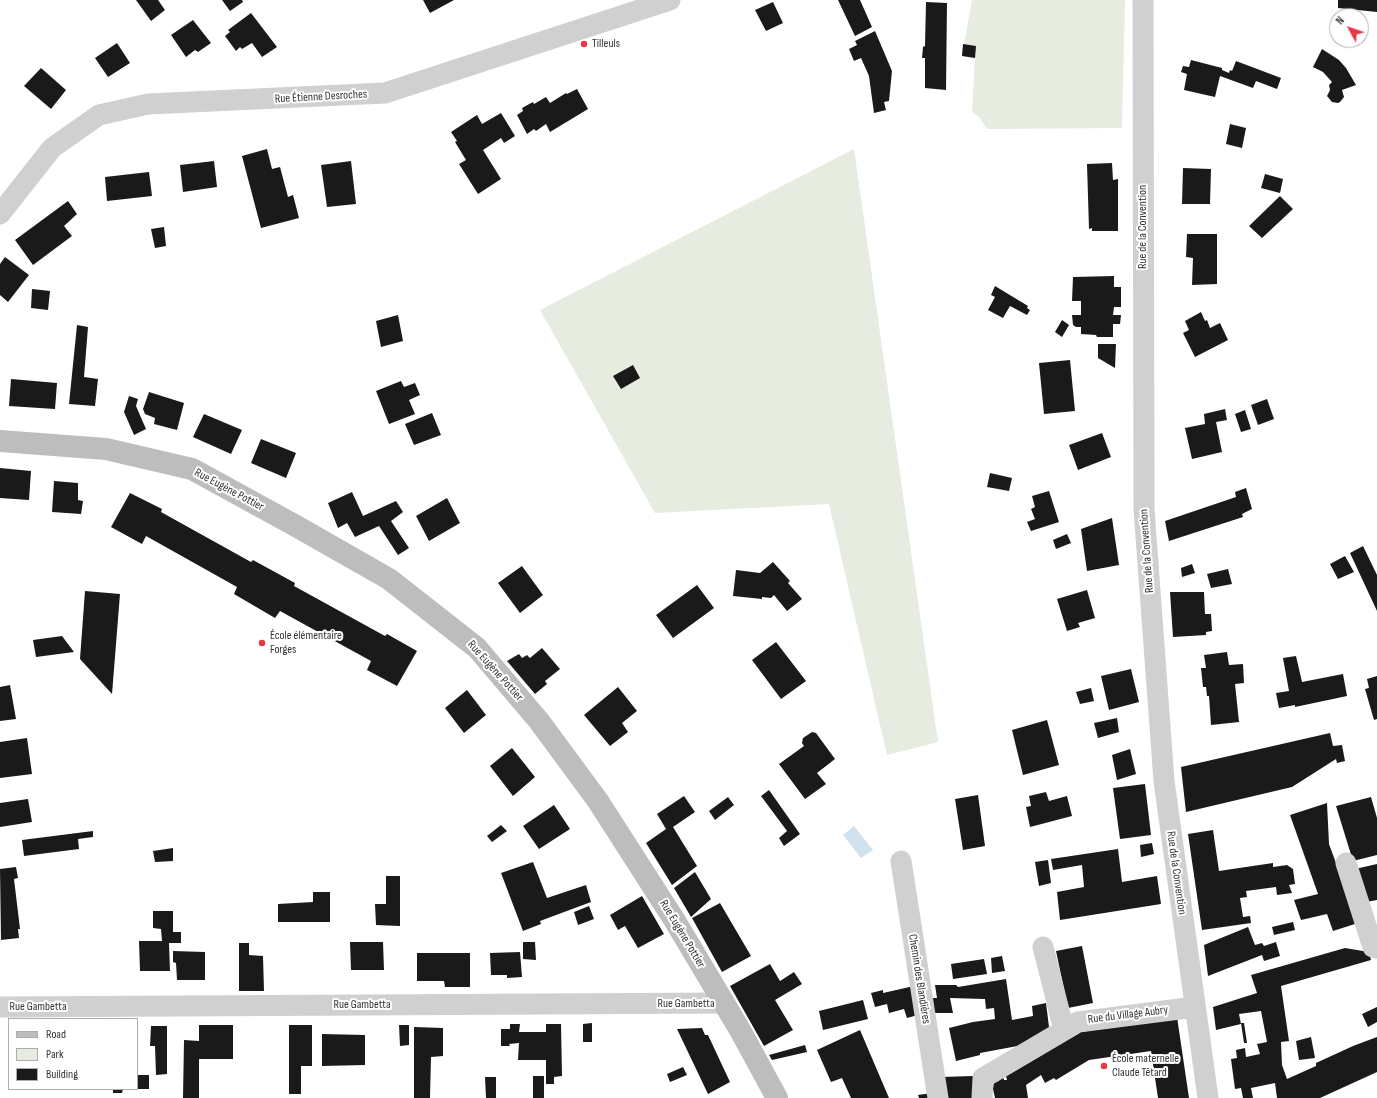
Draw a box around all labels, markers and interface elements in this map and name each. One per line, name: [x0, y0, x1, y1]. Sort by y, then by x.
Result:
north arrow: [1329, 8, 1369, 48]
text: N: [1333, 14, 1347, 27]
place label: Tilleuls: [592, 37, 620, 51]
marker: Tilleuls: [579, 39, 589, 49]
street label: Rue Étienne Desroches: [275, 87, 367, 107]
street label: Rue de la Convention: [1136, 185, 1150, 269]
street label: Rue Eugène Pottier: [192, 466, 266, 514]
street label: Rue de la Convention: [1137, 509, 1157, 593]
place label: École élémentaire Forges: [270, 629, 342, 657]
marker: École élémentaire Forges: [257, 638, 267, 648]
street label: Rue Eugène Pottier: [464, 638, 526, 704]
street label: Rue de la Convention: [1163, 830, 1189, 916]
street label: Rue Eugène Pottier: [656, 897, 708, 971]
street label: Chemin des Blandières: [905, 933, 933, 1025]
street label: Rue Gambetta: [657, 997, 715, 1011]
street label: Rue Gambetta: [333, 998, 391, 1012]
street label: Rue Gambetta: [9, 1000, 67, 1014]
street label: Rue du Village Aubry: [1087, 1003, 1169, 1027]
legend: [8, 1018, 138, 1090]
text: Road: [46, 1027, 66, 1042]
text: Park: [46, 1047, 64, 1062]
place label: École maternelle Claude Têtard: [1112, 1052, 1179, 1080]
marker: École maternelle Claude Têtard: [1099, 1061, 1109, 1071]
text: Building: [46, 1067, 78, 1082]

